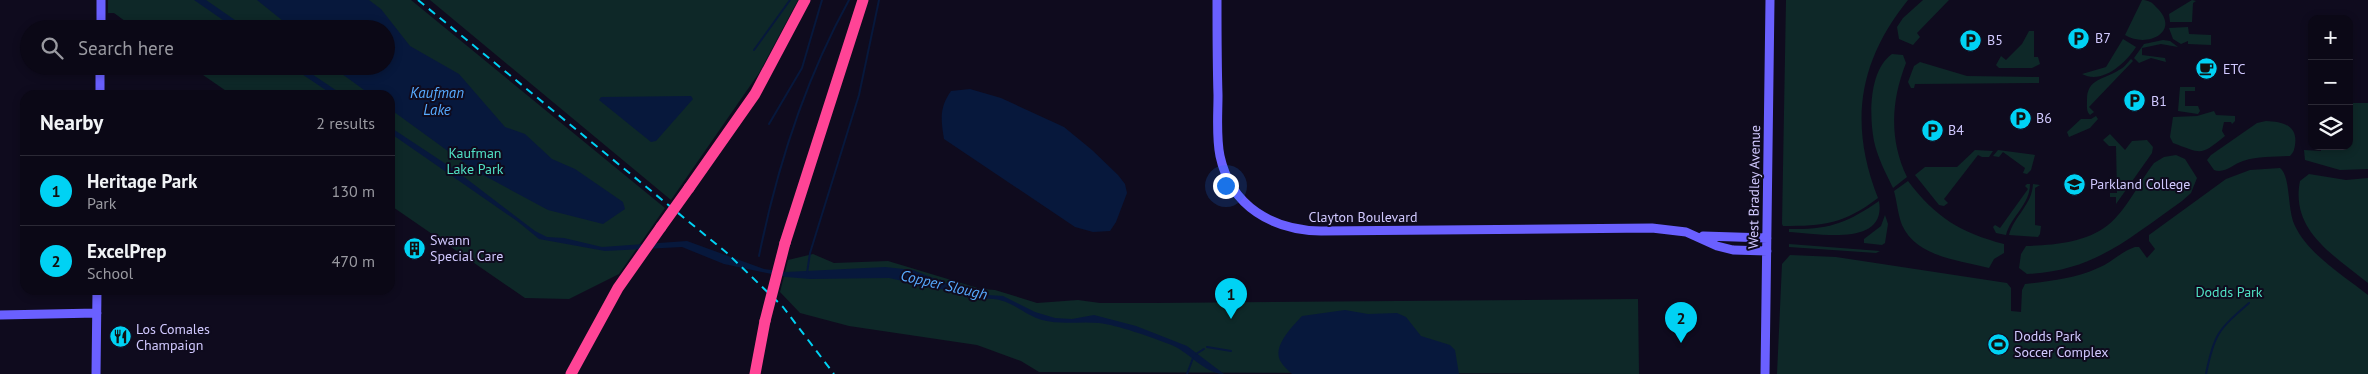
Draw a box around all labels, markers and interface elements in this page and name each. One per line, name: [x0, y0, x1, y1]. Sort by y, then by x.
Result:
map controls: [2308, 15, 2353, 150]
button: +: [2308, 15, 2353, 60]
search box: [20, 20, 395, 75]
parking icon: B7: [2067, 26, 2091, 50]
parking icon: B5: [1959, 28, 1983, 52]
place label: B7: [2095, 29, 2111, 47]
place label: B5: [1987, 31, 2003, 49]
icon: search: [38, 34, 66, 62]
text: Search here: [78, 36, 174, 60]
cafe icon: ETC: [2195, 57, 2219, 81]
place label: ETC: [2223, 60, 2246, 78]
button: −: [2308, 60, 2353, 105]
water label: Kaufman Lake: [410, 83, 464, 119]
parking icon: B1: [2123, 89, 2147, 113]
place label: B1: [2151, 92, 2167, 110]
button: layers: [2308, 105, 2353, 150]
parking icon: B6: [2008, 106, 2032, 130]
text: Nearby: [40, 109, 103, 136]
place label: B6: [2036, 109, 2052, 127]
text: 2 results: [316, 113, 375, 133]
parking icon: B4: [1920, 118, 1944, 142]
place label: B4: [1948, 121, 1964, 139]
street label: West Bradley Avenue: [1744, 125, 1764, 249]
park label: Kaufman Lake Park: [446, 144, 504, 178]
text: Heritage Park: [87, 169, 197, 193]
school or university icon: Parkland College: [2062, 172, 2086, 196]
your location: [1213, 173, 1239, 199]
place label: Parkland College: [2090, 175, 2190, 193]
text: 1: [51, 181, 61, 201]
text: 130 m: [332, 181, 375, 201]
text: Park: [87, 193, 116, 213]
street label: Clayton Boulevard: [1308, 208, 1418, 226]
place label: Swann Special Care: [430, 231, 503, 265]
building icon: Swann Special Care: [402, 236, 426, 260]
text: ExcelPrep: [87, 239, 166, 263]
text: 2: [51, 251, 61, 271]
text: 470 m: [332, 251, 375, 271]
text: School: [87, 263, 133, 283]
water label: Copper Slough: [899, 265, 989, 304]
pin: 1: [1215, 278, 1247, 319]
park label: Dodds Park: [2195, 283, 2263, 301]
pin: 2: [1665, 302, 1697, 343]
place label: Los Comales Champaign: [136, 320, 210, 354]
restaurant icon: Los Comales Champaign: [108, 325, 132, 349]
place label: Dodds Park Soccer Complex: [2014, 327, 2109, 361]
sports icon: Dodds Park Soccer Complex: [1986, 332, 2010, 356]

